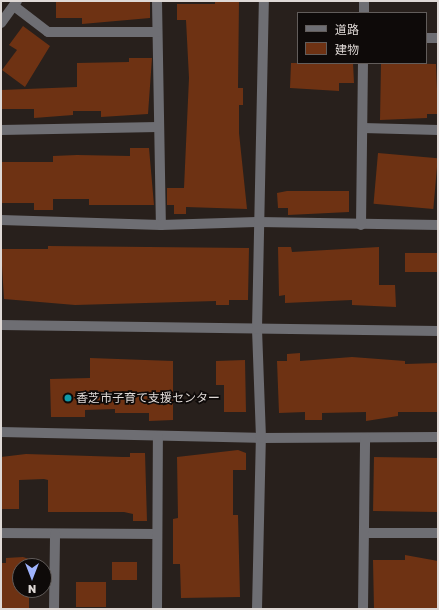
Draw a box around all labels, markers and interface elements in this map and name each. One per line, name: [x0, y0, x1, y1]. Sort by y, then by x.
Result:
legend: [297, 12, 427, 64]
text: 道路: [335, 22, 359, 37]
text: 建物: [335, 42, 359, 57]
place label: 香芝市子育て支援センター: [76, 391, 220, 405]
marker: 香芝市子育て支援センター: [63, 393, 73, 403]
north arrow: [12, 558, 52, 598]
text: N: [28, 583, 36, 596]

